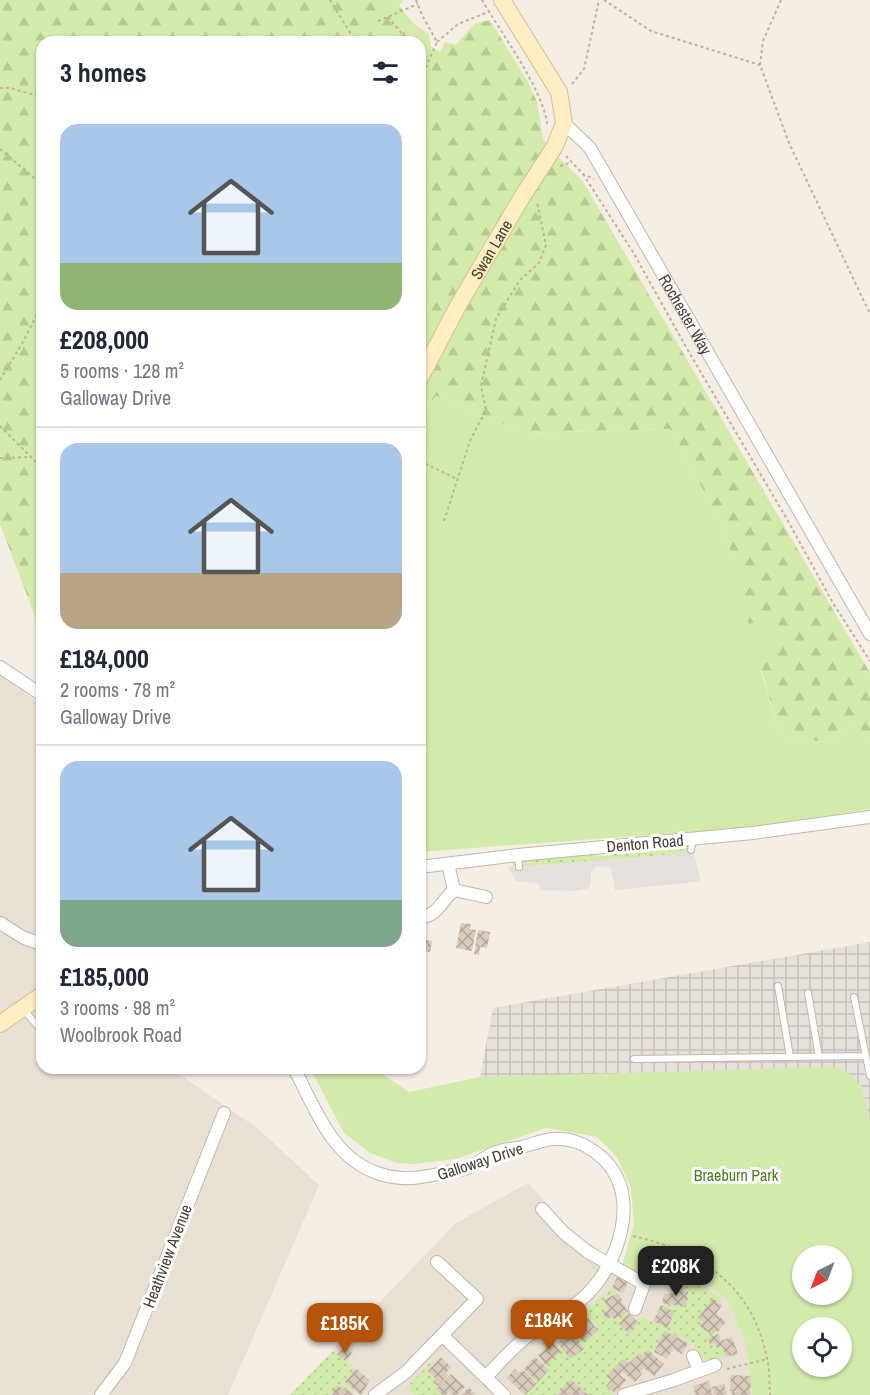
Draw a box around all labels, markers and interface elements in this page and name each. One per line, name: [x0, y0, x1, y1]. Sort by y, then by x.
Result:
text: 3 homes: [60, 55, 147, 90]
icon: filters: [369, 56, 402, 89]
icon: home: [177, 163, 285, 271]
street label: Swan Lane: [465, 216, 517, 283]
street label: Rochester Way: [654, 270, 718, 359]
text: £208,000: [60, 322, 149, 357]
text: 5 rooms · 128 m²: [60, 357, 184, 384]
text: Galloway Drive: [60, 384, 171, 411]
icon: home: [177, 482, 285, 590]
text: £184,000: [60, 641, 149, 676]
text: 2 rooms · 78 m²: [60, 676, 175, 703]
text: Galloway Drive: [60, 703, 171, 730]
icon: home: [177, 800, 285, 908]
street label: Denton Road: [606, 829, 684, 857]
text: £185,000: [60, 959, 149, 994]
text: 3 rooms · 98 m²: [60, 994, 175, 1021]
text: Woolbrook Road: [60, 1021, 182, 1048]
street label: Galloway Drive: [434, 1137, 526, 1185]
park label: Braeburn Park: [694, 1164, 779, 1186]
street label: Heathview Avenue: [137, 1201, 197, 1311]
north arrow: [792, 1245, 852, 1305]
map controls: [792, 1245, 852, 1377]
pin: £208K: [634, 1246, 718, 1297]
text: £208K: [652, 1252, 700, 1279]
pin: £184K: [507, 1300, 591, 1351]
pin: £185K: [303, 1303, 387, 1354]
text: £184K: [525, 1306, 573, 1333]
text: £185K: [321, 1309, 369, 1336]
button: locate: [792, 1317, 852, 1377]

